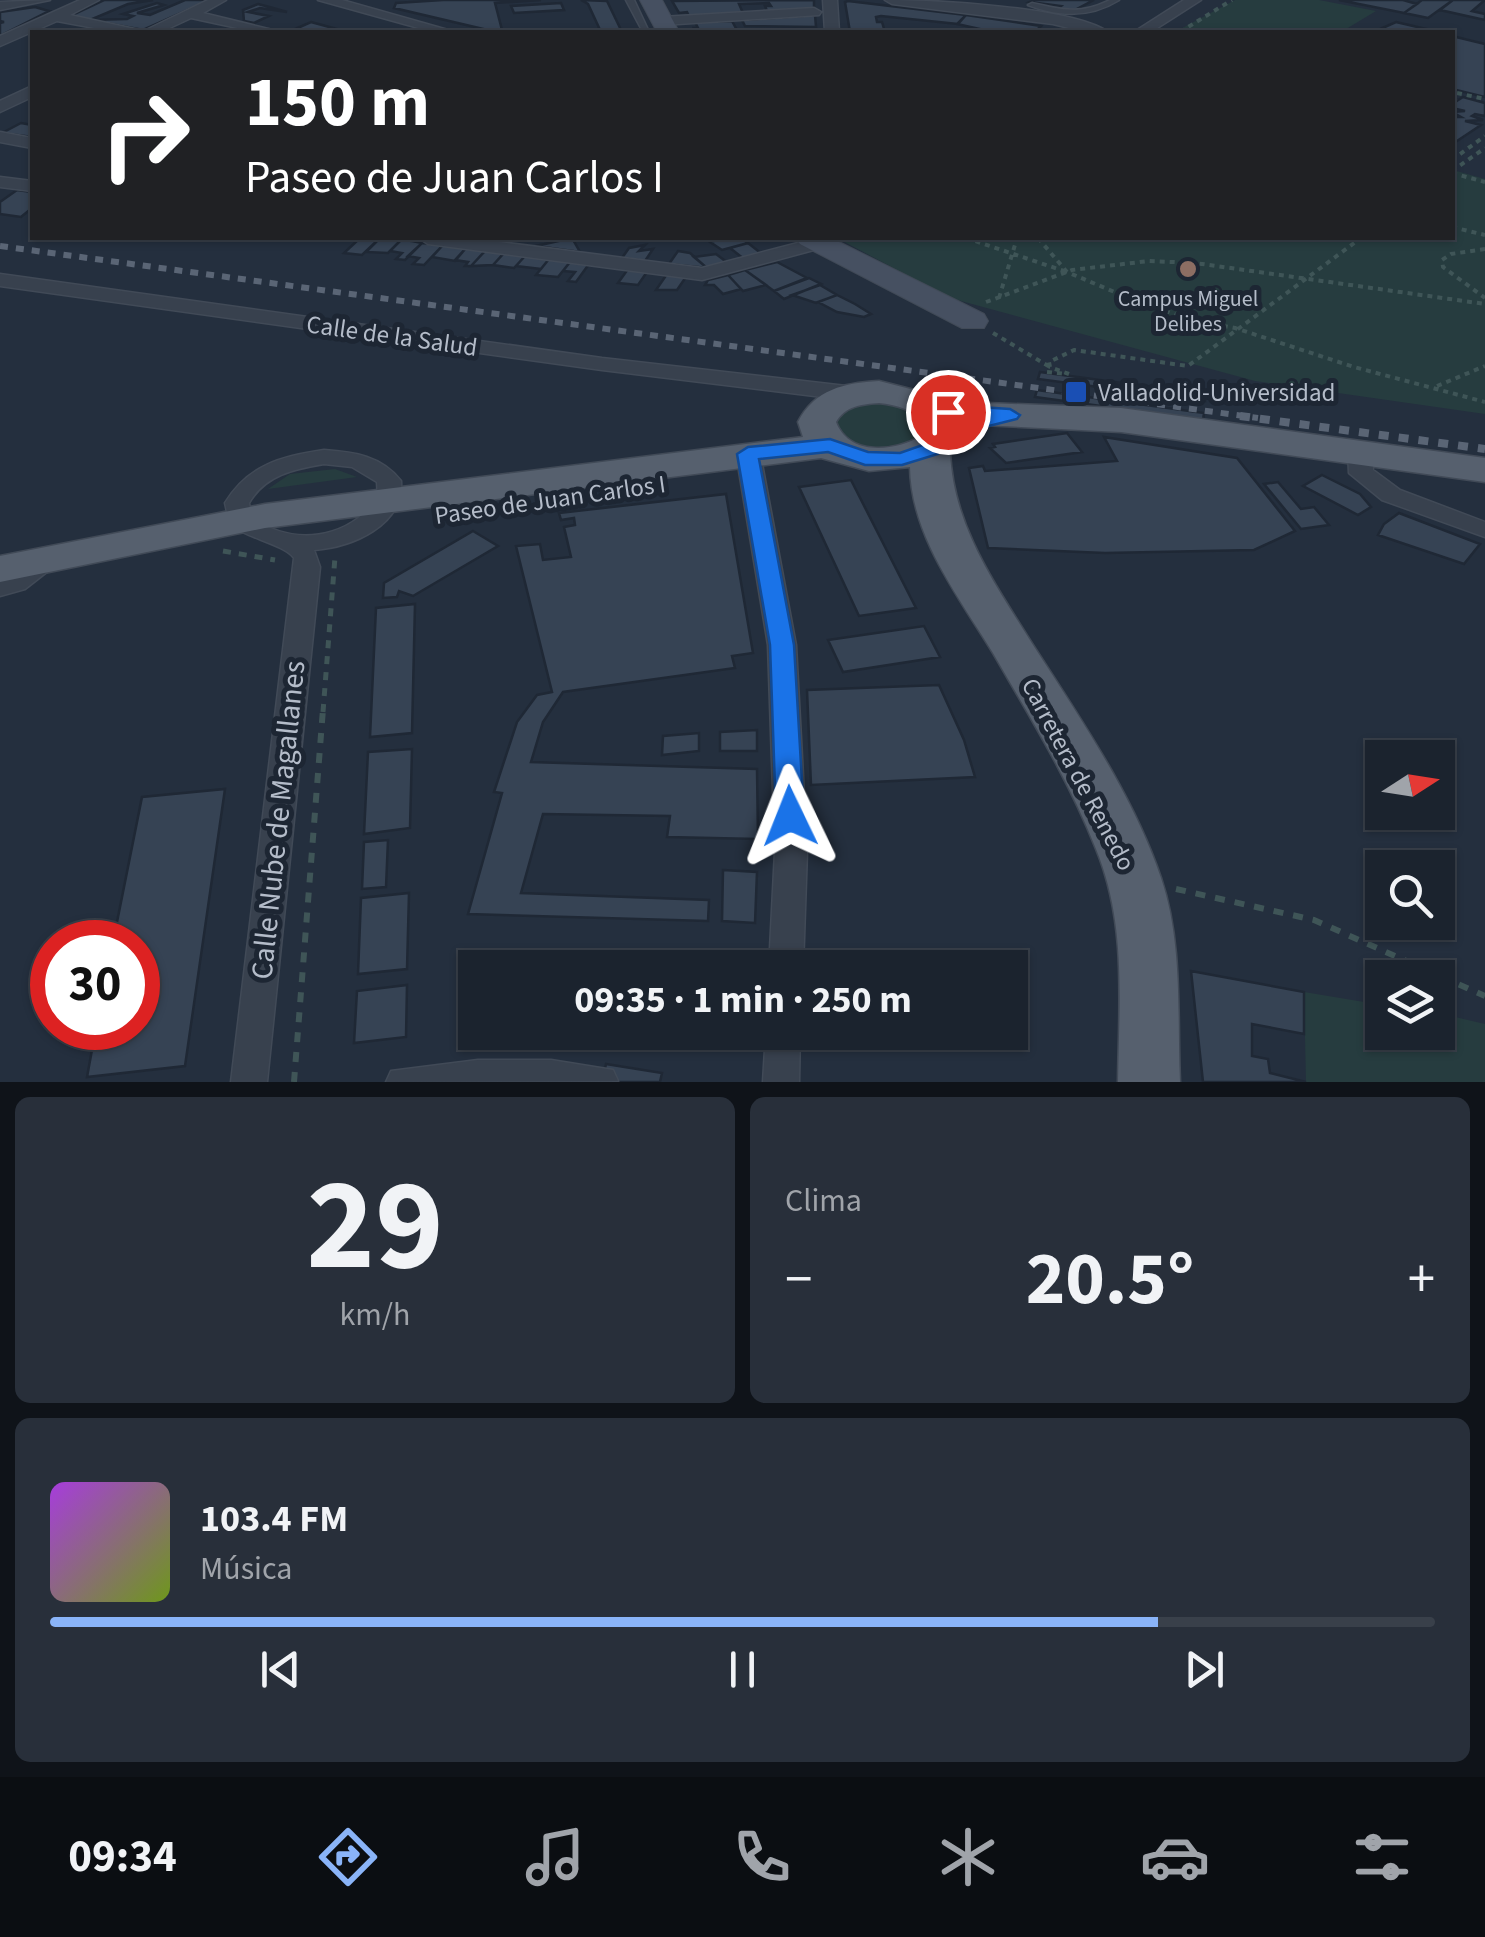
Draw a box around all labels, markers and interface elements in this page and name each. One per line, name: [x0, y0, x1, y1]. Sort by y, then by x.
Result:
text: 150 m: [245, 53, 430, 153]
icon: right: [80, 70, 210, 200]
text: Paseo de Juan Carlos I: [245, 146, 664, 210]
marker: Campus Miguel Delibes: [1177, 258, 1199, 280]
place label: Campus Miguel Delibes: [1118, 283, 1258, 340]
street label: Calle de la Salud: [304, 306, 480, 366]
pin: [906, 370, 991, 455]
place label: Valladolid-Universidad: [1098, 375, 1335, 411]
marker: Valladolid-Universidad: [1063, 379, 1089, 405]
icon: arrive: [921, 385, 976, 440]
street label: Paseo de Juan Carlos I: [432, 466, 668, 534]
street label: Calle Nube de Magallanes: [240, 659, 317, 981]
street label: Carretera de Renedo: [1012, 672, 1144, 877]
north arrow: [1365, 740, 1455, 830]
map controls: [1365, 740, 1455, 1050]
position arrow: [738, 764, 842, 868]
button: search: [1365, 850, 1455, 940]
speed limit sign: 30: [30, 920, 160, 1050]
button: layers: [1365, 960, 1455, 1050]
text: 09:35 · 1 min · 250 m: [574, 973, 912, 1027]
text: 29: [306, 1134, 444, 1319]
text: Clima: [785, 1178, 862, 1224]
text: 20.5°: [1026, 1226, 1194, 1333]
text: −: [785, 1241, 812, 1319]
text: +: [1408, 1241, 1435, 1319]
text: km/h: [340, 1292, 410, 1338]
text: 103.4 FM: [200, 1492, 348, 1546]
text: Música: [200, 1546, 292, 1592]
icon: previous: [253, 1642, 308, 1697]
icon: pause: [715, 1642, 770, 1697]
icon: next: [1177, 1642, 1232, 1697]
icon: directions: [313, 1822, 383, 1892]
icon: music: [520, 1822, 590, 1892]
icon: phone: [727, 1822, 797, 1892]
icon: climate: [933, 1822, 1003, 1892]
icon: car: [1140, 1822, 1210, 1892]
icon: filters: [1347, 1822, 1417, 1892]
text: 09:34: [68, 1825, 177, 1889]

